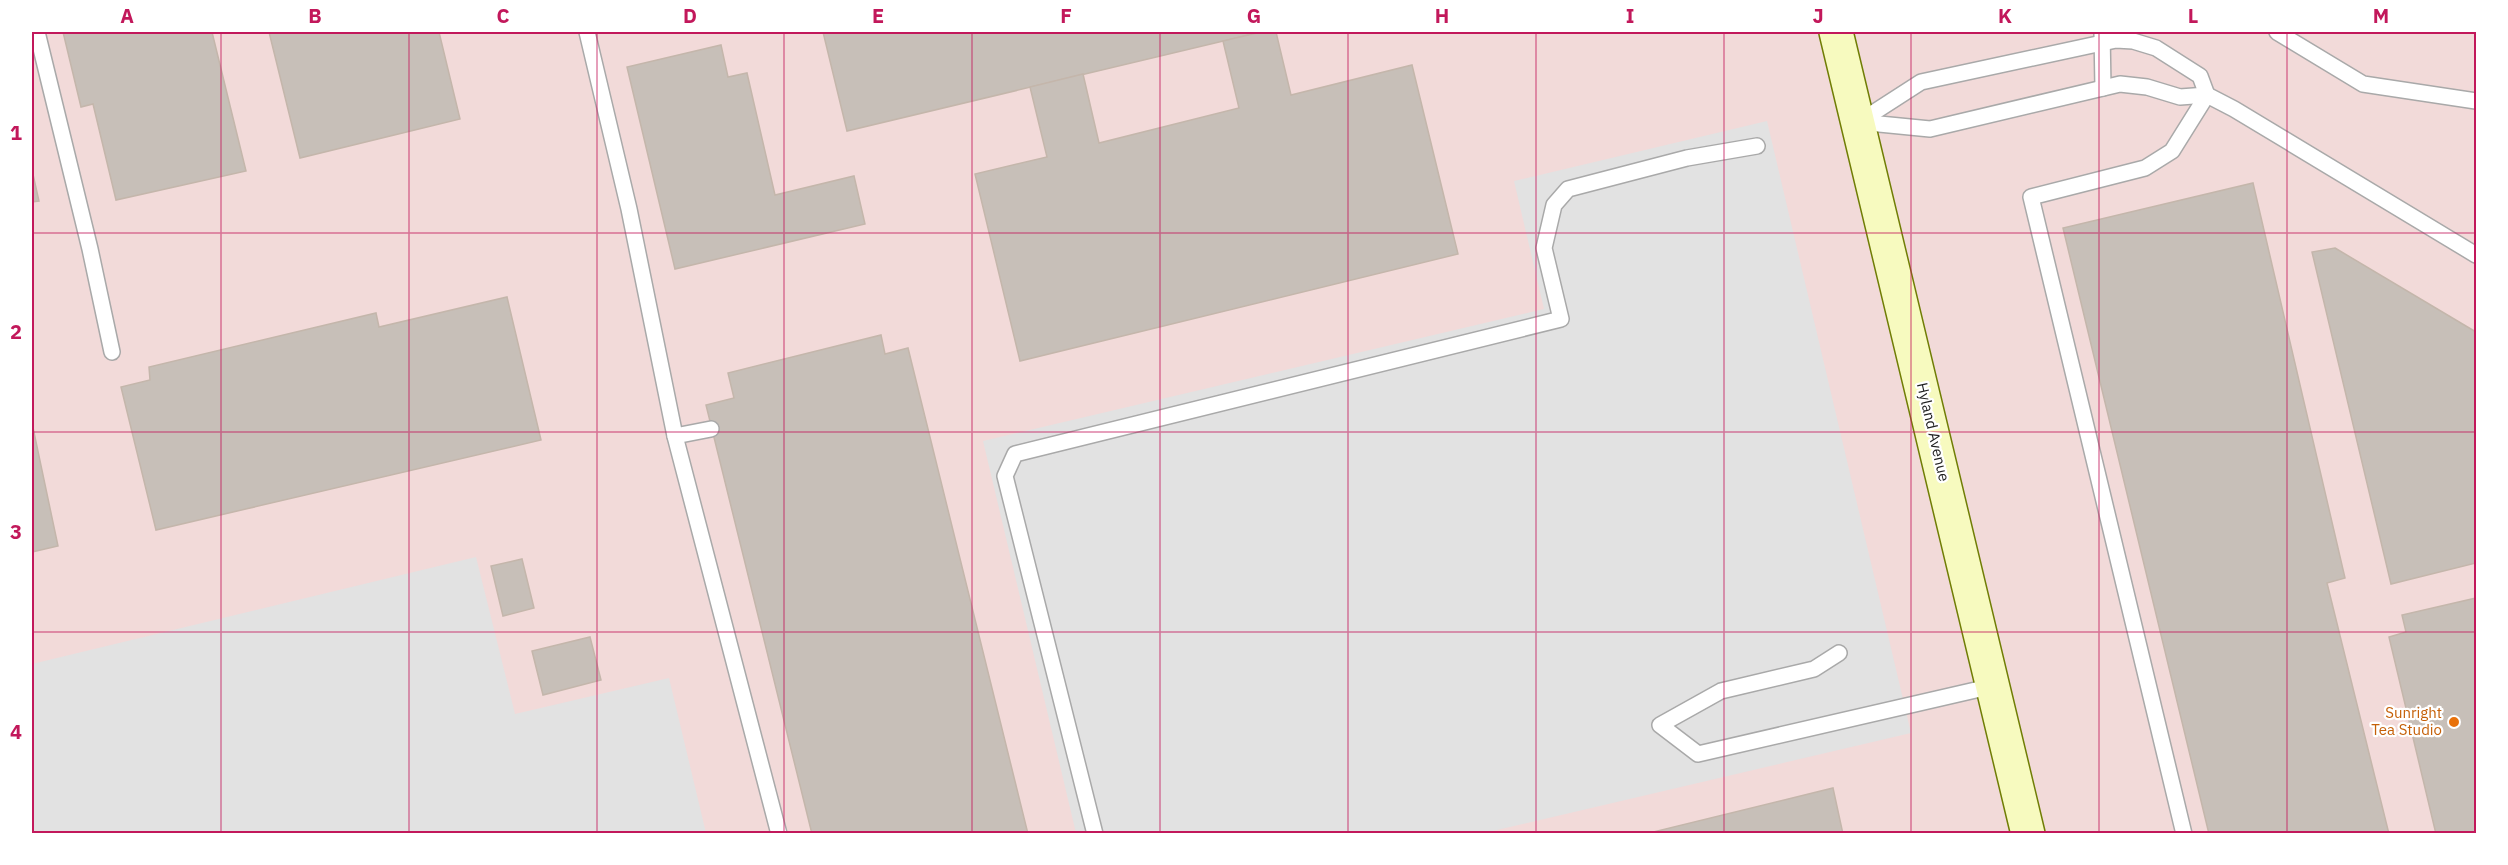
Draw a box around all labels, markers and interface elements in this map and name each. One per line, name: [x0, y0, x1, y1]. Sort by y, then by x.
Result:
text: A: [120, 2, 134, 29]
text: B: [308, 2, 322, 29]
text: C: [496, 2, 510, 29]
text: D: [683, 2, 697, 29]
text: E: [872, 2, 884, 29]
text: F: [1060, 2, 1072, 29]
text: G: [1247, 2, 1261, 29]
text: H: [1435, 2, 1449, 29]
text: I: [1626, 2, 1634, 29]
text: J: [1812, 2, 1824, 29]
text: K: [1998, 2, 2012, 29]
text: L: [2188, 2, 2198, 29]
text: M: [2373, 2, 2389, 29]
text: 1: [10, 119, 22, 146]
text: 2: [10, 318, 22, 345]
street label: Hyland Avenue: [1913, 381, 1954, 483]
text: 3: [10, 518, 22, 545]
place label: Sunright Tea Studio: [2371, 703, 2442, 739]
marker: Sunright Tea Studio: [2447, 715, 2461, 729]
text: 4: [10, 718, 22, 745]

